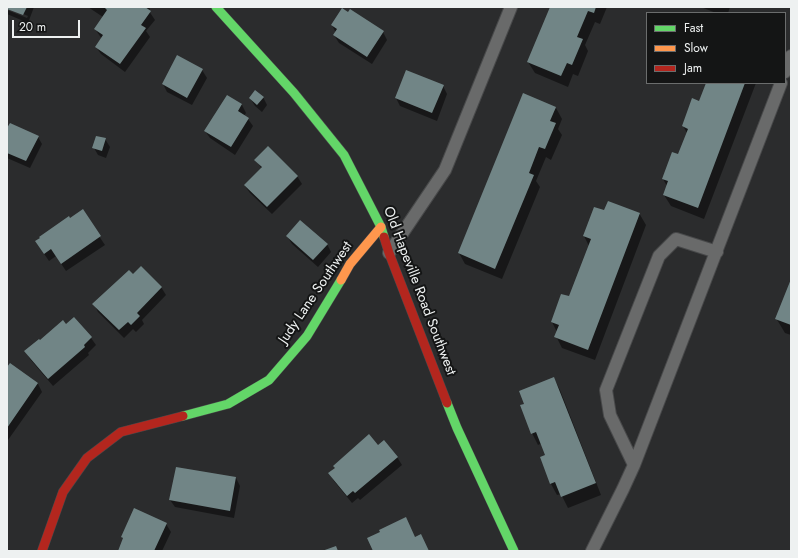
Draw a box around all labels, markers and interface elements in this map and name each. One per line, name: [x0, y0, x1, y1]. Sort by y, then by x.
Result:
scale bar: [14, 12, 82, 38]
legend: [646, 12, 786, 84]
text: 20 m: [19, 18, 46, 36]
text: Fast: [684, 19, 703, 37]
text: Slow: [684, 39, 708, 57]
text: Jam: [684, 59, 702, 77]
street label: Old Hapeville Road Southwest: [379, 204, 459, 378]
street label: Judy Lane Southwest: [276, 239, 356, 347]

